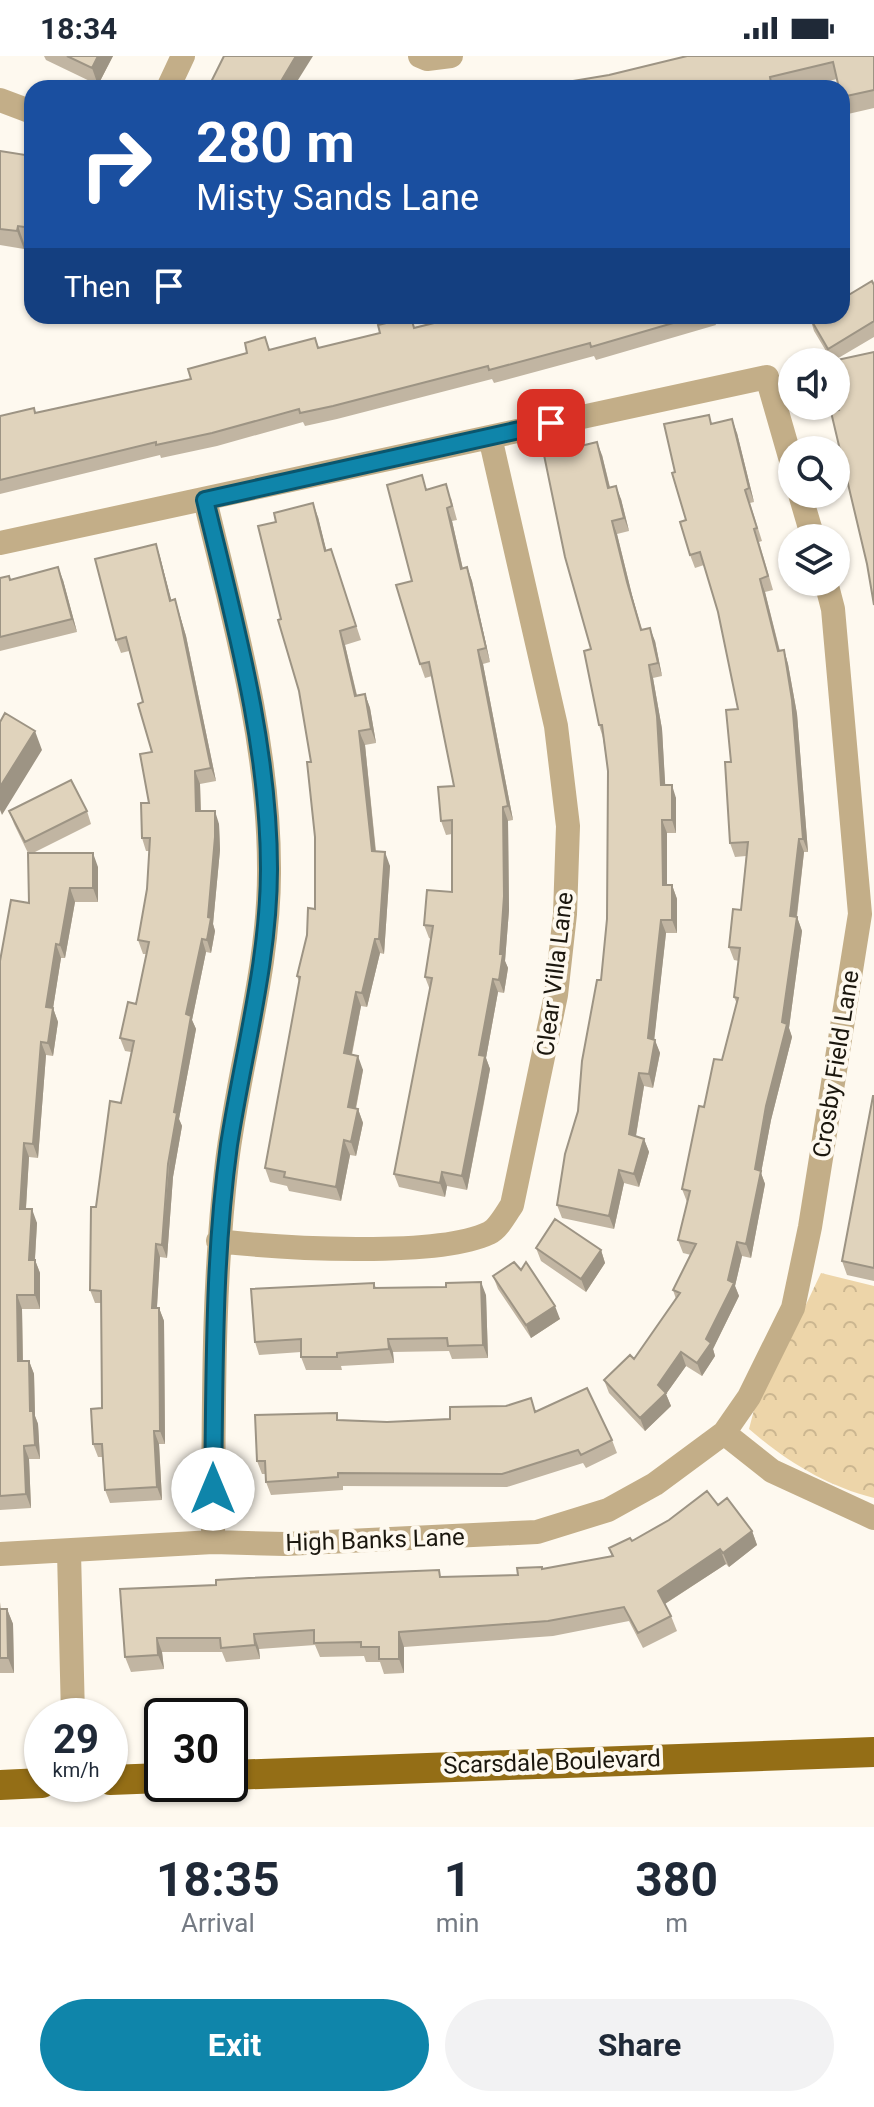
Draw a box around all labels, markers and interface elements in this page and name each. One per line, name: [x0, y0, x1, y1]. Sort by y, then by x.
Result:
text: 18:34: [40, 11, 117, 46]
text: 280 m: [196, 110, 355, 176]
icon: right: [64, 112, 168, 216]
text: Misty Sands Lane: [196, 177, 479, 219]
icon: arrive: [147, 264, 191, 308]
text: Then: [64, 269, 131, 304]
map controls: [778, 348, 850, 596]
button: sound: [778, 348, 850, 420]
pin: [517, 389, 585, 457]
icon: arrive: [529, 401, 573, 445]
button: search: [778, 436, 850, 508]
button: layers: [778, 524, 850, 596]
street label: Clear Villa Lane: [531, 890, 579, 1058]
street label: Crosby Field Lane: [807, 968, 865, 1160]
position arrow: [171, 1447, 255, 1531]
street label: High Banks Lane: [285, 1523, 465, 1557]
speed limit sign: 30: [144, 1698, 248, 1802]
text: 29: [53, 1716, 99, 1763]
street label: Scarsdale Boulevard: [443, 1744, 661, 1780]
text: km/h: [53, 1758, 99, 1782]
text: 18:35: [156, 1851, 280, 1908]
text: 1: [444, 1851, 471, 1908]
text: 380: [635, 1851, 718, 1908]
text: Arrival: [181, 1908, 255, 1938]
text: min: [436, 1908, 479, 1938]
text: m: [665, 1908, 688, 1938]
button: Exit: [40, 1999, 429, 2091]
button: Share: [445, 1999, 834, 2091]

